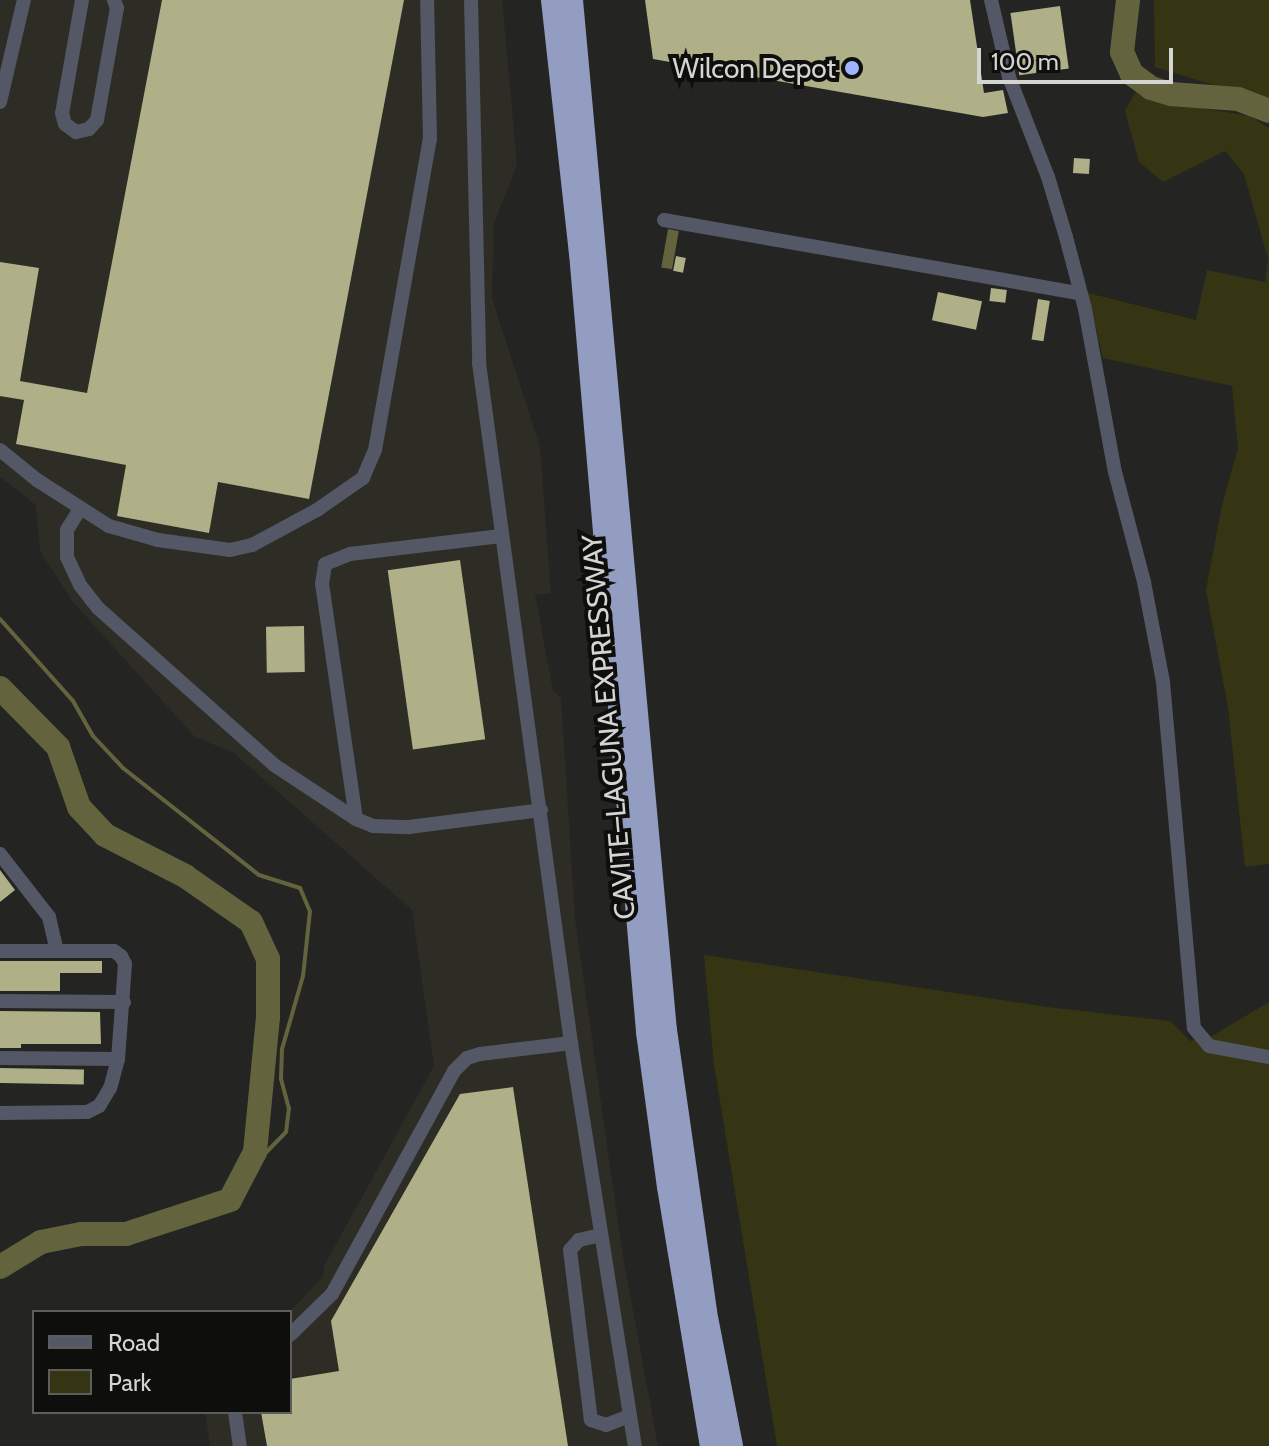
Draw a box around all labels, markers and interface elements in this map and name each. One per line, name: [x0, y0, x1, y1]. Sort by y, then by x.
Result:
scale bar: [981, 32, 1177, 82]
text: 100 m: [991, 47, 1059, 76]
place label: Wilcon Depot: [673, 51, 836, 85]
marker: Wilcon Depot: [843, 59, 861, 77]
street label: CAVITE–LAGUNA EXPRESSWAY: [574, 533, 642, 921]
legend: [32, 1310, 292, 1414]
text: Road: [108, 1328, 160, 1357]
text: Park: [108, 1368, 151, 1397]

